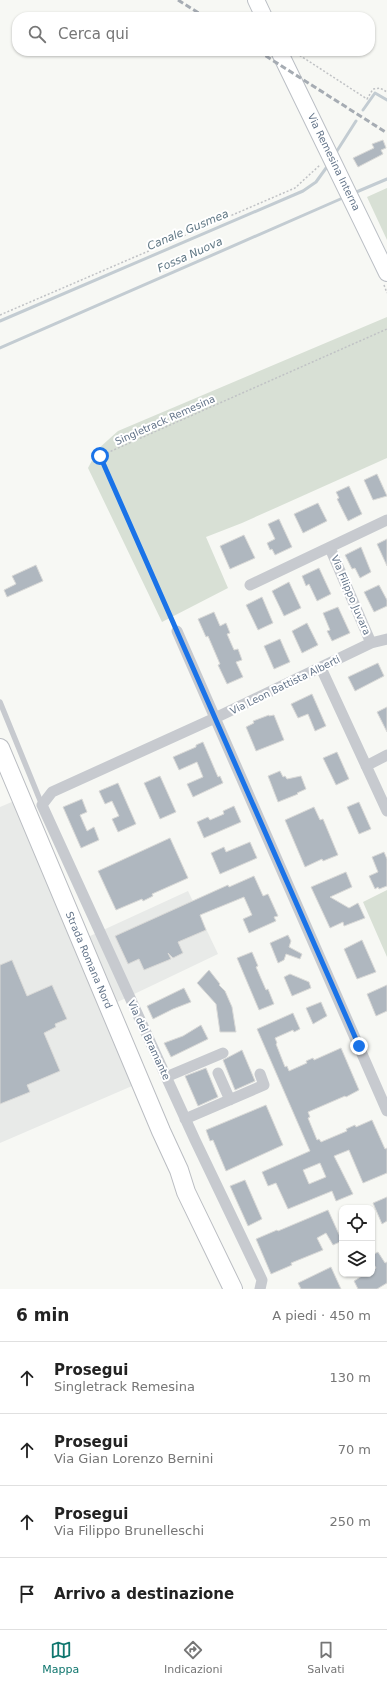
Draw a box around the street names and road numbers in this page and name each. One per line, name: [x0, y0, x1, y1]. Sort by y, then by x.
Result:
street label: Via Remesina Interna: [306, 112, 362, 212]
street label: Singletrack Remesina: [113, 393, 217, 447]
street label: Via Filippo Juvara: [329, 553, 373, 637]
street label: Via Leon Battista Alberti: [228, 654, 342, 716]
street label: Strada Romana Nord: [64, 910, 114, 1010]
street label: Via del Bramante: [126, 998, 172, 1082]

